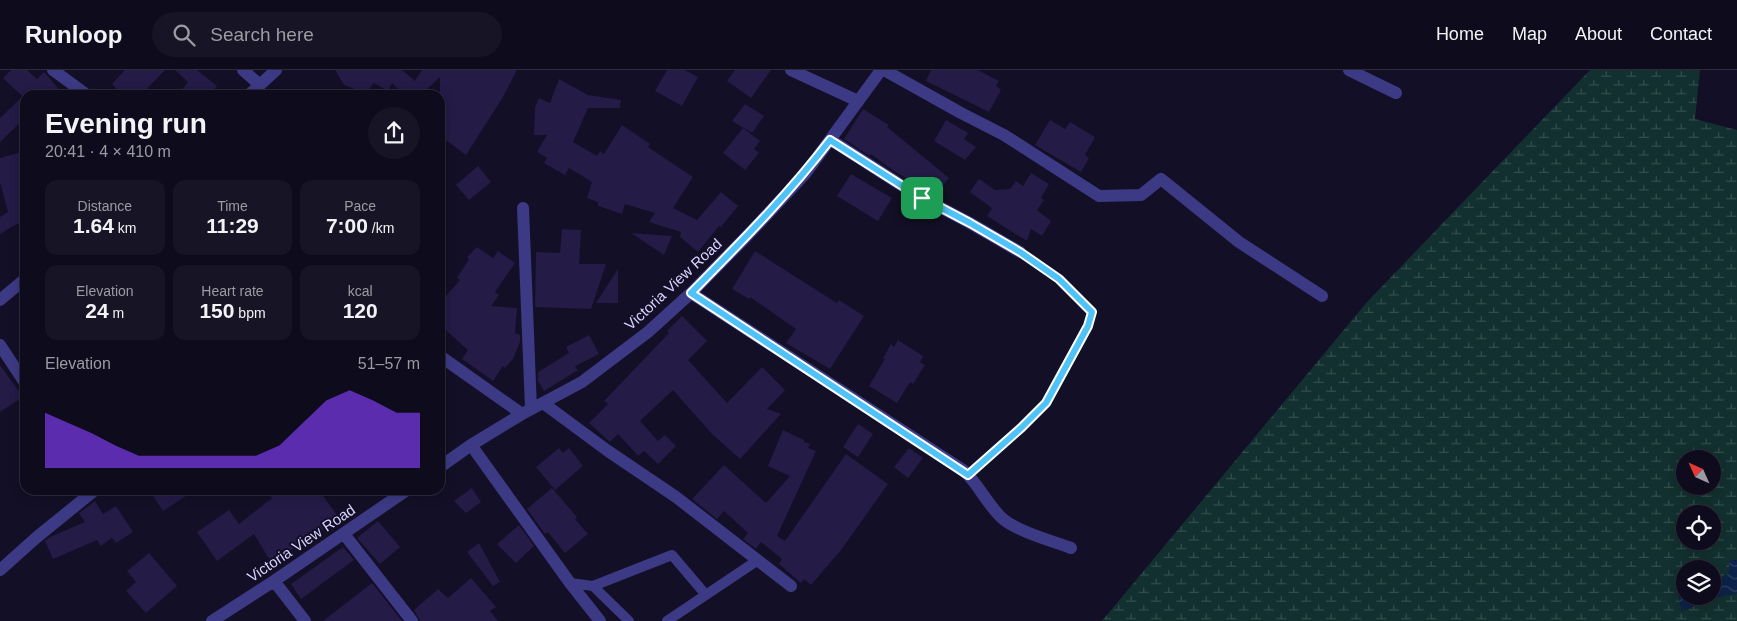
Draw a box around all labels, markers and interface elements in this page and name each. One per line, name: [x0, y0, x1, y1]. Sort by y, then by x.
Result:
search box: [152, 12, 502, 57]
text: Runloop: [25, 21, 122, 48]
icon: search: [170, 21, 198, 49]
text: Search here: [210, 24, 314, 45]
text: Home: [1436, 24, 1484, 44]
text: Map: [1512, 24, 1547, 44]
text: About: [1575, 24, 1622, 44]
text: Contact: [1650, 24, 1712, 44]
button: share: [368, 107, 420, 159]
text: Evening run: [45, 108, 207, 139]
text: 20:41 · 4 × 410 m: [45, 143, 171, 160]
pin: [901, 177, 943, 219]
icon: arrive: [908, 184, 936, 212]
text: Distance: [78, 198, 132, 214]
text: Time: [217, 198, 248, 214]
text: Pace: [344, 198, 376, 214]
text: 1.64: [73, 214, 114, 237]
text: 11:29: [206, 214, 259, 237]
text: 7:00: [326, 214, 368, 237]
text: km: [114, 220, 137, 236]
text: /km: [368, 220, 394, 236]
street label: Victoria View Road: [621, 235, 725, 333]
text: Elevation: [76, 283, 134, 299]
text: Heart rate: [201, 283, 264, 299]
text: kcal: [348, 283, 373, 299]
text: 24: [85, 299, 109, 322]
text: 150: [199, 299, 234, 322]
text: 120: [343, 299, 378, 322]
text: m: [109, 305, 124, 321]
text: bpm: [234, 305, 266, 321]
text: Elevation: [45, 355, 111, 372]
text: 51–57 m: [358, 355, 420, 372]
north arrow: [1676, 450, 1721, 495]
map controls: [1676, 450, 1721, 605]
street label: Victoria View Road: [244, 501, 358, 585]
button: locate: [1676, 505, 1721, 550]
button: layers: [1676, 560, 1721, 605]

